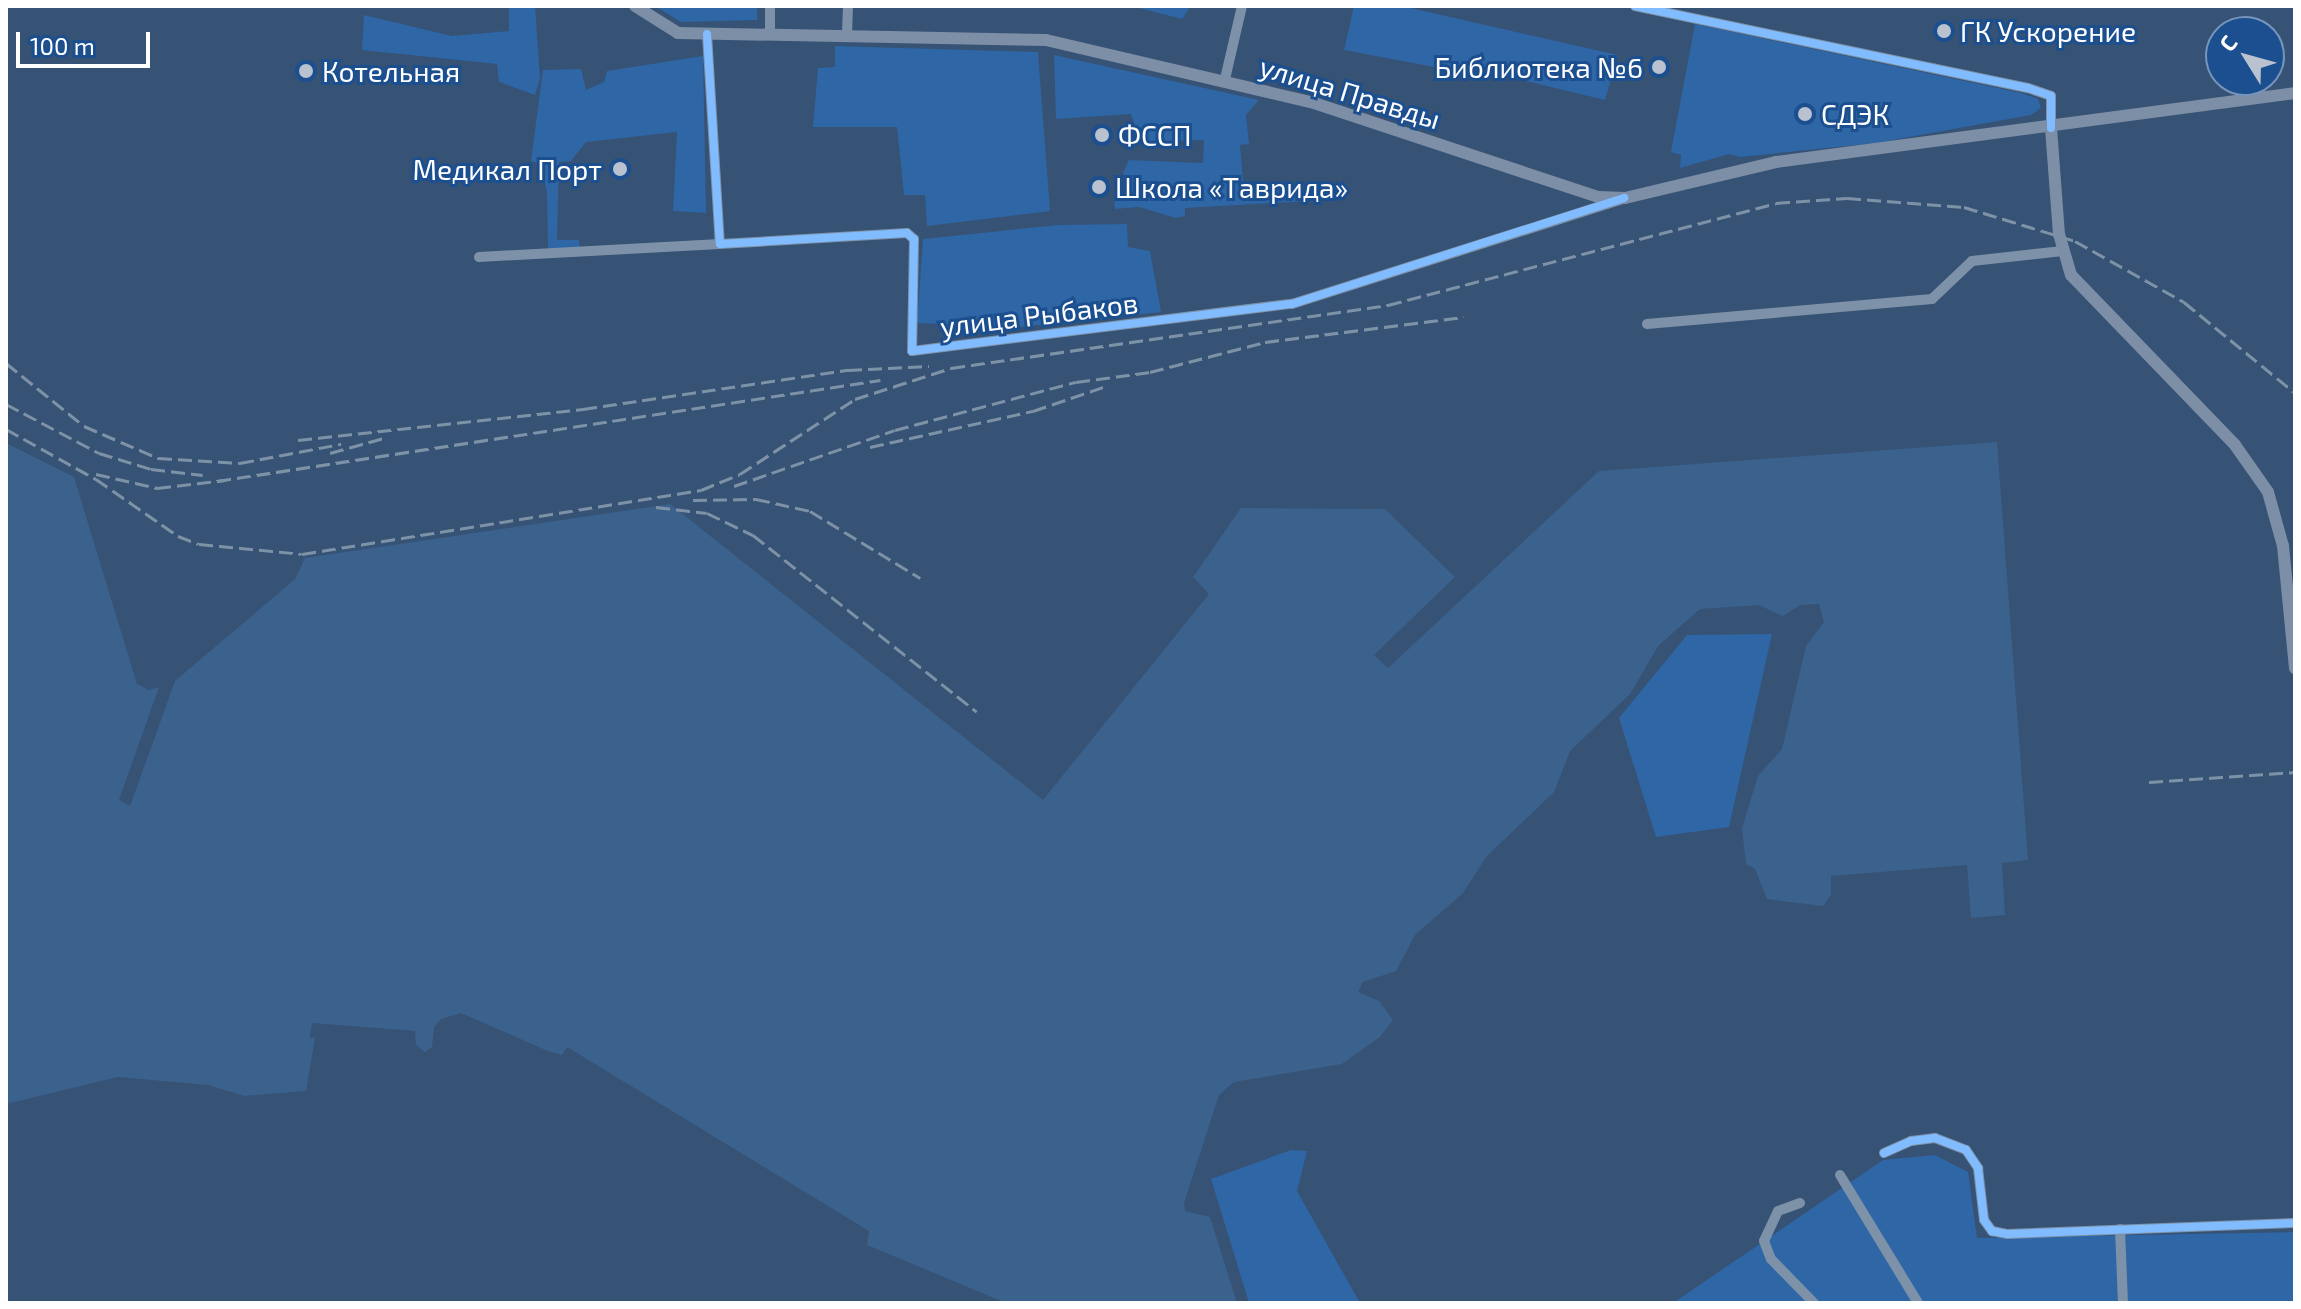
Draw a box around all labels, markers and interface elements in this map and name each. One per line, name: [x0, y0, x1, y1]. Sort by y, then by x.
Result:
place label: ГК Ускорение: [1960, 14, 2136, 48]
scale bar: [20, 16, 154, 66]
north arrow: [2205, 16, 2285, 96]
marker: ГК Ускорение: [1935, 22, 1953, 40]
text: С: [2213, 30, 2242, 56]
text: 100 m: [30, 31, 95, 60]
street label: улица Правды: [1256, 49, 1444, 135]
place label: Библиотека №6: [1435, 50, 1643, 84]
place label: Котельная: [322, 54, 460, 88]
marker: Библиотека №6: [1650, 58, 1668, 76]
marker: Котельная: [297, 62, 315, 80]
place label: СДЭК: [1821, 97, 1889, 131]
marker: СДЭК: [1796, 105, 1814, 123]
place label: ФССП: [1118, 118, 1191, 152]
marker: ФССП: [1093, 126, 1111, 144]
place label: Медикал Порт: [412, 152, 602, 186]
marker: Медикал Порт: [609, 158, 631, 180]
place label: Школа «Таврида»: [1115, 170, 1348, 204]
marker: Школа «Таврида»: [1090, 178, 1108, 196]
street label: улица Рыбаков: [938, 285, 1140, 343]

